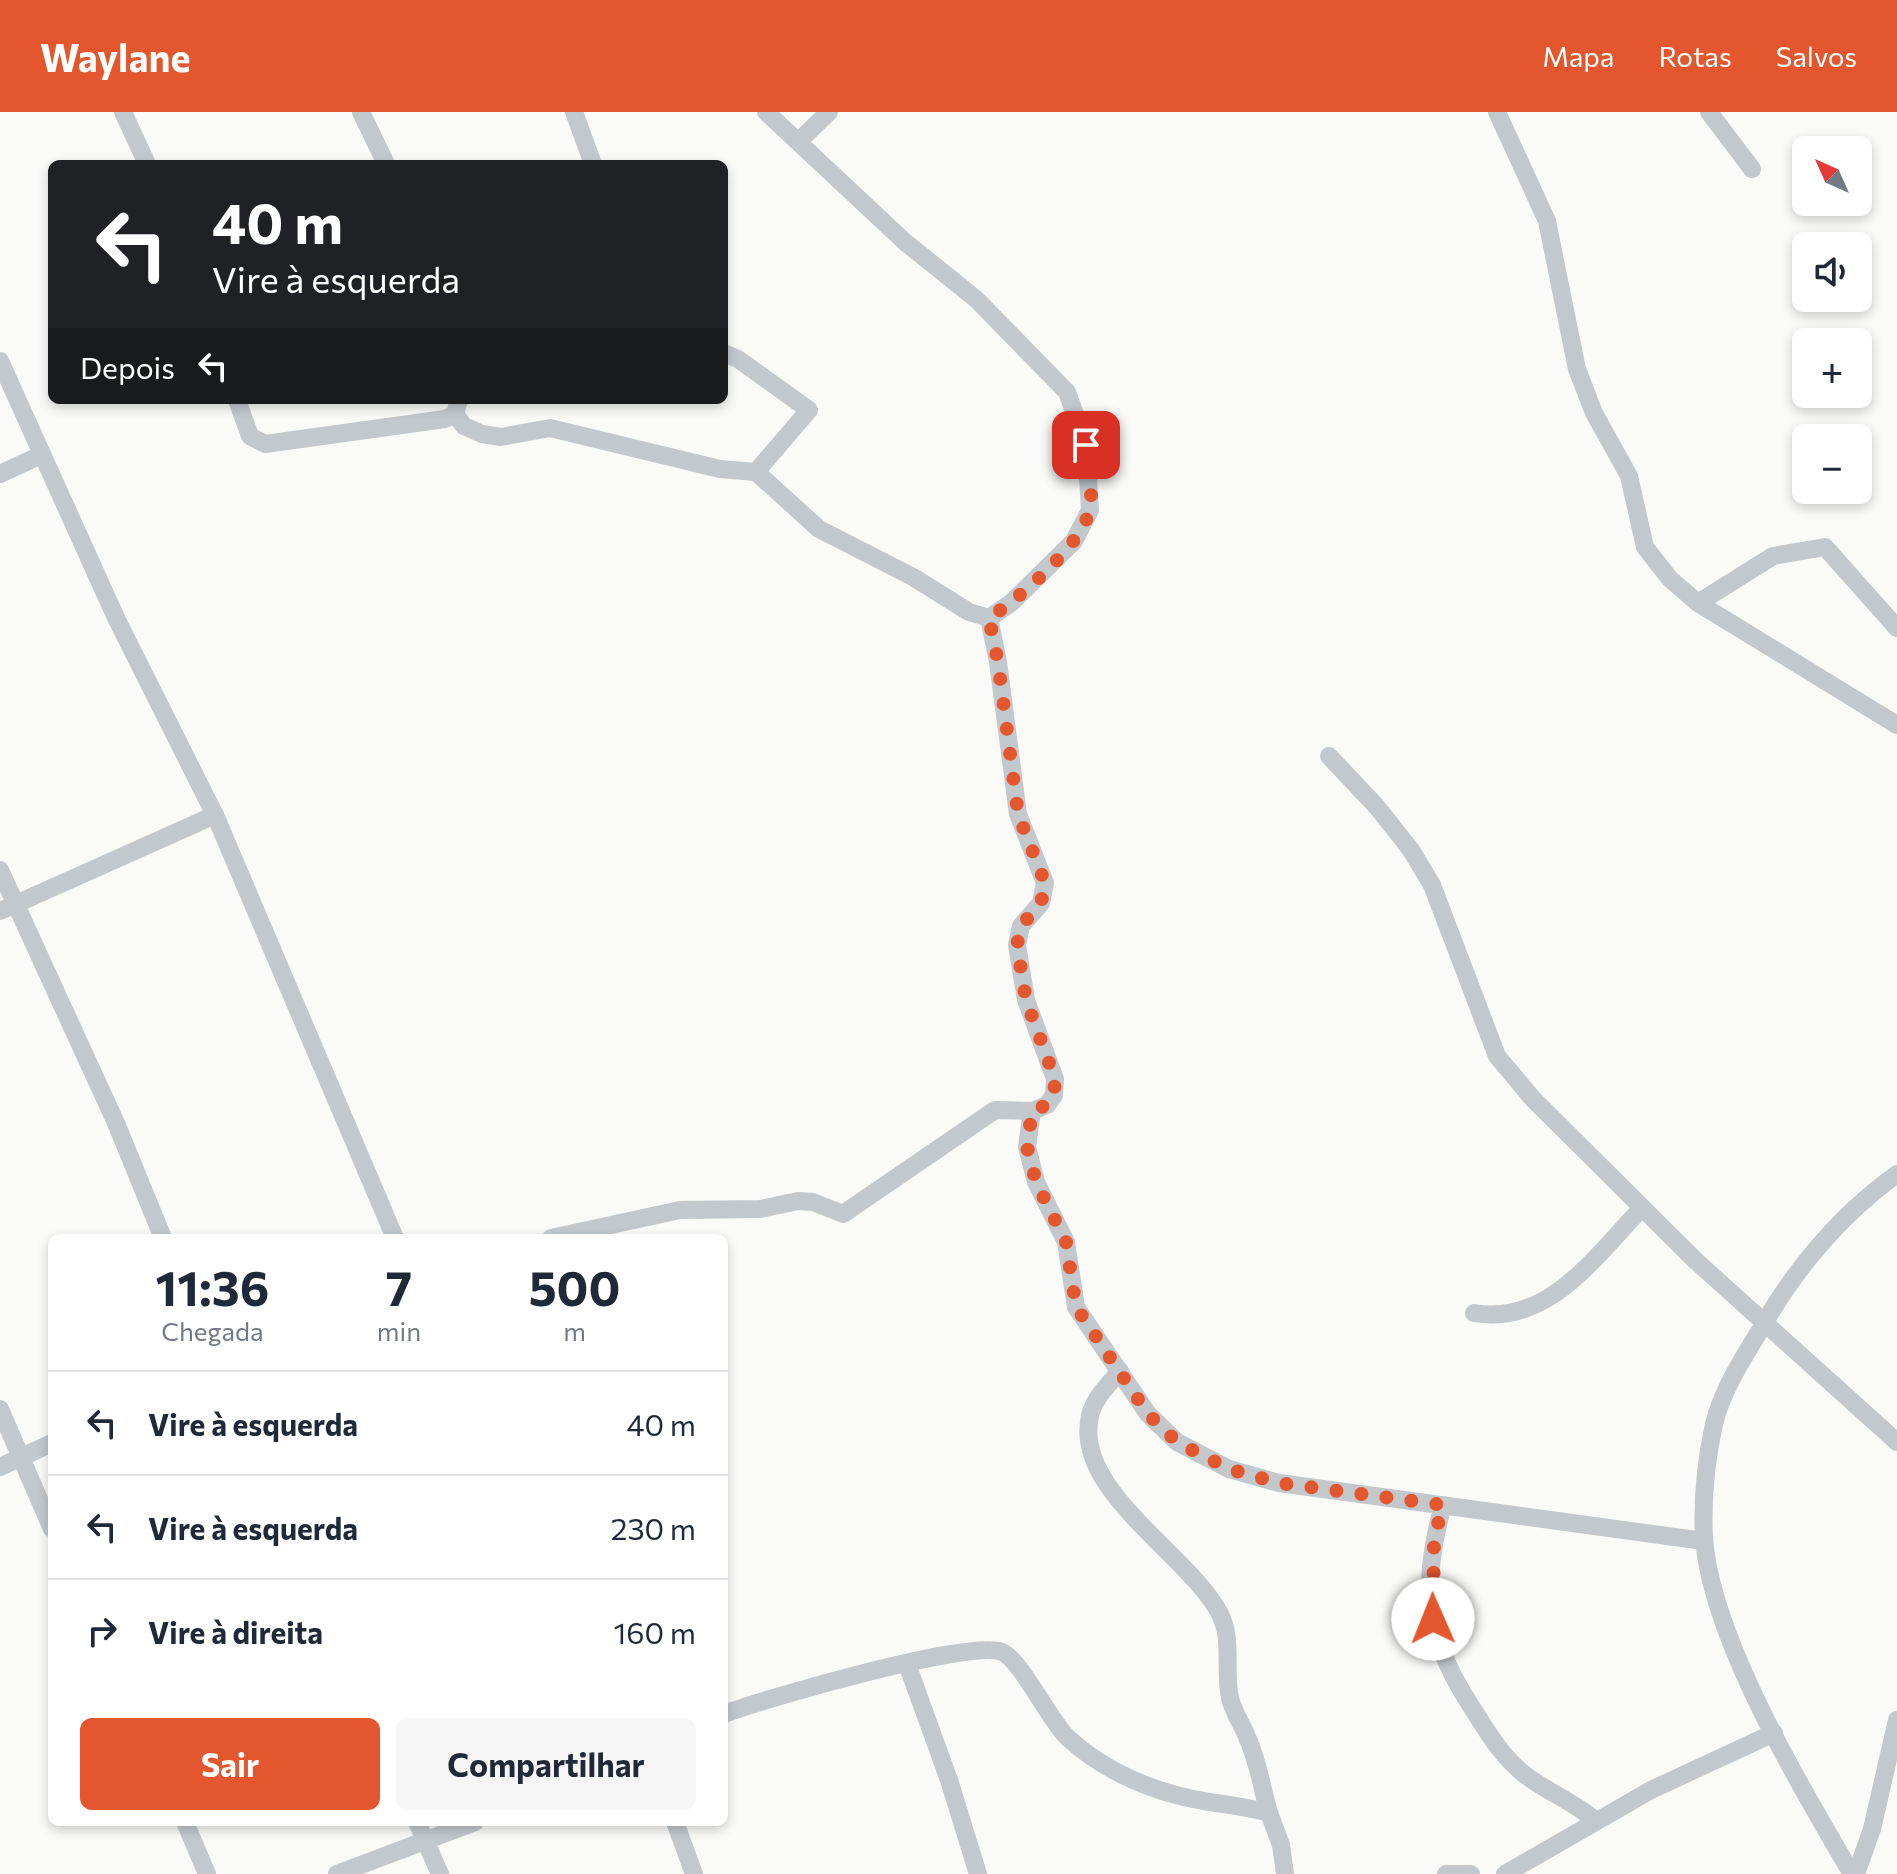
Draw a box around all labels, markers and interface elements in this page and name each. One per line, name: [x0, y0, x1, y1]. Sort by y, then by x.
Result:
text: Waylane: [40, 33, 190, 80]
text: Mapa: [1542, 39, 1615, 73]
text: Rotas: [1659, 39, 1732, 73]
text: Salvos: [1776, 39, 1857, 73]
north arrow: [1792, 136, 1872, 216]
map controls: [1792, 136, 1872, 504]
text: 40 m: [212, 187, 343, 256]
icon: left: [80, 192, 184, 296]
button: sound: [1792, 232, 1872, 312]
text: Vire à esquerda: [212, 256, 460, 300]
button: +: [1792, 328, 1872, 408]
icon: left: [191, 344, 235, 388]
text: Depois: [80, 348, 175, 385]
pin: [1052, 411, 1120, 479]
icon: arrive: [1064, 423, 1108, 467]
button: −: [1792, 424, 1872, 504]
text: 11:36: [156, 1257, 269, 1316]
text: 7: [386, 1257, 412, 1316]
text: 500: [529, 1257, 620, 1316]
text: Chegada: [161, 1315, 264, 1346]
text: min: [377, 1315, 421, 1346]
text: m: [563, 1315, 586, 1346]
icon: left: [80, 1401, 124, 1445]
text: Vire à esquerda: [148, 1405, 358, 1442]
text: 40 m: [627, 1405, 696, 1442]
icon: left: [80, 1505, 124, 1549]
text: Vire à esquerda: [148, 1509, 358, 1546]
text: 230 m: [611, 1509, 696, 1546]
position arrow: [1391, 1577, 1475, 1661]
icon: right: [80, 1609, 124, 1653]
text: Vire à direita: [148, 1613, 323, 1650]
text: 160 m: [613, 1613, 696, 1650]
button: Sair: [80, 1718, 380, 1810]
button: Compartilhar: [396, 1718, 696, 1810]

